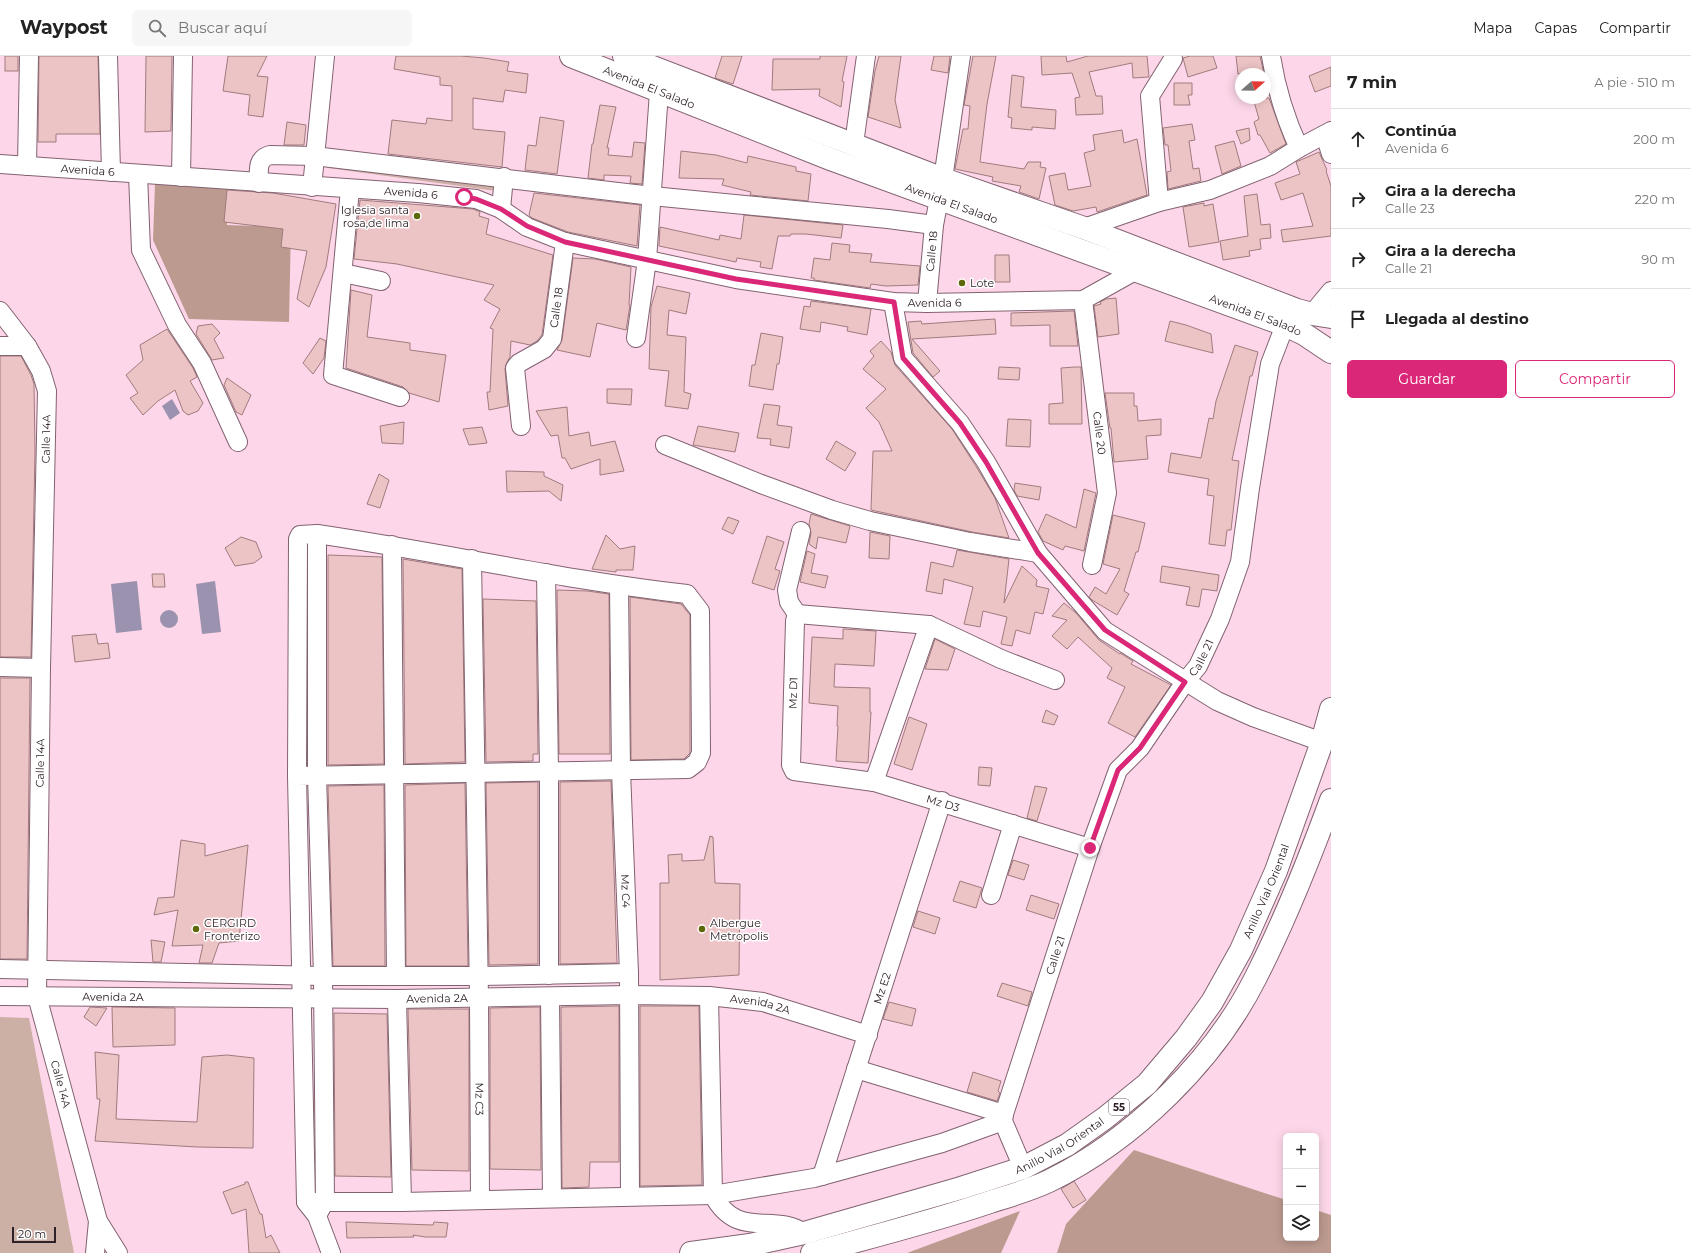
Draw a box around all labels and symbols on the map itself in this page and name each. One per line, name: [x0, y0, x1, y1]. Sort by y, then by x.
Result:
street label: Avenida El Salado: [601, 62, 697, 112]
north arrow: [1235, 68, 1271, 104]
street label: Avenida 6: [60, 161, 116, 179]
street label: Avenida El Salado: [903, 180, 1000, 227]
street label: Avenida 6: [384, 184, 439, 202]
route start: [455, 188, 473, 206]
place label: Iglesia santa rosa,de lima: [341, 203, 409, 230]
marker: Iglesia santa rosa,de lima: [412, 211, 422, 221]
street label: Calle 18: [923, 230, 940, 272]
place label: Lote: [970, 276, 995, 290]
marker: Lote: [957, 278, 967, 288]
street label: Calle 18: [547, 286, 566, 329]
street label: Avenida El Salado: [1208, 291, 1304, 339]
street label: Avenida 6: [907, 295, 962, 310]
street label: Calle 20: [1090, 411, 1109, 455]
street label: Calle 14A: [39, 414, 53, 464]
street label: Calle 21: [1186, 637, 1217, 679]
street label: Mz D1: [785, 677, 801, 709]
street label: Calle 14A: [33, 738, 47, 788]
street label: Mz D3: [925, 791, 961, 815]
route end: [1081, 839, 1099, 857]
street label: Anillo Vial Oriental: [1240, 842, 1292, 940]
street label: Mz C4: [618, 874, 633, 909]
place label: CERGIRD Fronterizo: [204, 916, 260, 943]
place label: Albergue Metropolis: [710, 916, 769, 943]
marker: CERGIRD Fronterizo: [191, 924, 201, 934]
marker: Albergue Metropolis: [697, 924, 707, 934]
street label: Calle 21: [1043, 934, 1068, 976]
street label: Mz E2: [870, 971, 894, 1006]
street label: Avenida 2A: [82, 990, 144, 1004]
street label: Avenida 2A: [406, 991, 468, 1006]
street label: Avenida 2A: [729, 991, 792, 1017]
street label: Calle 14A: [48, 1059, 74, 1110]
street label: Mz C3: [472, 1082, 487, 1115]
road number: 55: [1109, 1099, 1129, 1115]
street label: Anillo Vial Oriental: [1013, 1114, 1107, 1177]
scale bar: [12, 1225, 56, 1244]

